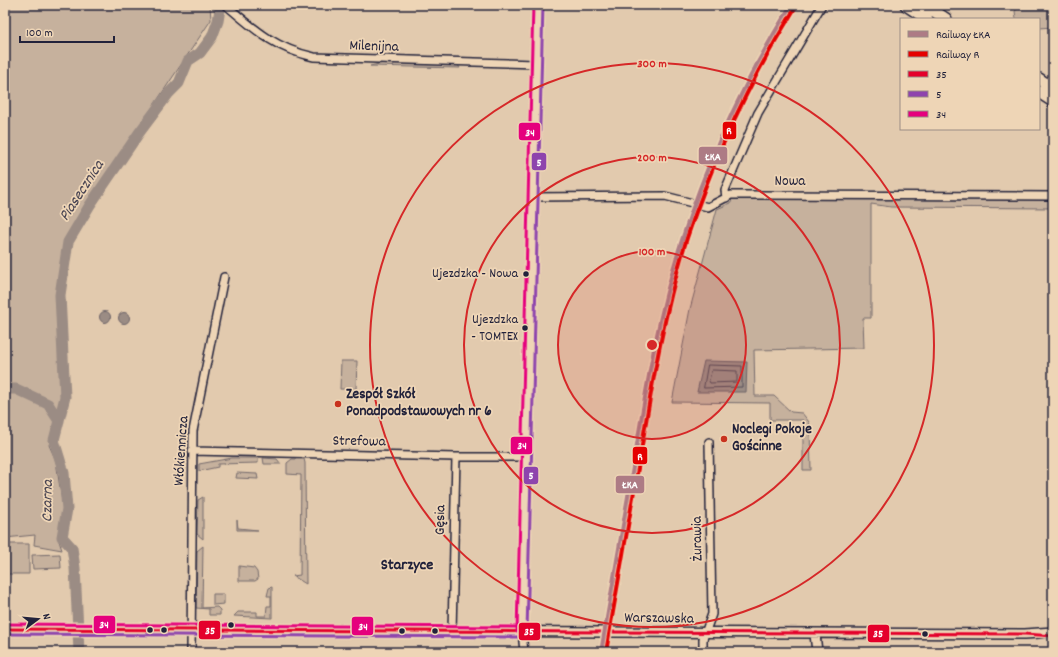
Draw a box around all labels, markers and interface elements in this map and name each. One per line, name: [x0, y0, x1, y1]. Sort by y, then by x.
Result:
scale bar: [20, 18, 114, 44]
legend: [900, 18, 1040, 130]
text: 100 m: [26, 25, 53, 42]
text: Railway ŁKA: [936, 27, 991, 44]
street label: Milenijna: [349, 35, 400, 59]
text: Railway R: [936, 47, 979, 64]
text: 300 m: [637, 56, 667, 73]
text: 35: [936, 67, 947, 84]
text: 5: [936, 87, 942, 104]
text: 34: [936, 107, 946, 124]
line badge: R: [722, 121, 737, 140]
line badge: 34: [518, 122, 541, 141]
text: R: [726, 124, 732, 140]
text: 34: [525, 126, 535, 142]
line badge: ŁKA: [698, 146, 728, 165]
text: 200 m: [637, 150, 667, 167]
text: ŁKA: [704, 150, 721, 166]
line badge: 5: [531, 152, 547, 171]
water label: Piasecznica: [54, 155, 111, 226]
text: 5: [536, 156, 542, 172]
street label: Nowa: [775, 171, 806, 193]
text: 100 m: [639, 244, 665, 261]
place label: Ujezdzka - Nowa: [432, 264, 518, 284]
marker: Ujezdzka - Nowa: [521, 269, 531, 279]
place label: Ujezdzka - TOMTEX: [471, 310, 518, 347]
marker: Ujezdzka - TOMTEX: [520, 323, 530, 333]
centre of rings: [645, 338, 659, 352]
place label: Zespół Szkół Ponadpodstawowych nr 6: [346, 384, 492, 423]
marker: Zespół Szkół Ponadpodstawowych nr 6: [333, 399, 343, 409]
street label: Włókiennicza: [169, 414, 195, 487]
place label: Noclegi Pokoje Gościnne: [732, 419, 812, 458]
street label: Strefowa: [332, 431, 387, 453]
marker: Noclegi Pokoje Gościnne: [719, 434, 729, 444]
line badge: 34: [510, 436, 533, 455]
text: 34: [517, 439, 527, 455]
line badge: R: [632, 446, 648, 465]
text: R: [637, 450, 643, 466]
line badge: 5: [523, 466, 539, 485]
text: 5: [528, 469, 534, 485]
line badge: ŁKA: [615, 475, 645, 494]
water label: Czarna: [36, 478, 60, 522]
text: ŁKA: [621, 478, 638, 494]
street label: Gęsia: [430, 504, 452, 535]
street label: Żurawia: [687, 515, 709, 562]
district label: Starzyce: [381, 554, 433, 577]
north arrow: [18, 599, 58, 639]
street label: Warszawska: [624, 607, 695, 631]
text: N: [37, 612, 54, 622]
line badge: 34: [93, 615, 116, 634]
line badge: 34: [351, 616, 374, 636]
text: 34: [99, 618, 109, 634]
line badge: 35: [198, 620, 221, 640]
unlabelled marker: [226, 620, 236, 630]
text: 34: [358, 620, 368, 636]
line badge: 35: [518, 622, 541, 641]
text: 35: [205, 624, 215, 640]
line badge: 35: [867, 624, 890, 643]
unlabelled marker: [145, 625, 155, 635]
unlabelled marker: [159, 625, 169, 635]
text: 35: [524, 625, 534, 641]
unlabelled marker: [397, 626, 407, 636]
unlabelled marker: [430, 626, 440, 636]
text: 35: [873, 627, 883, 643]
unlabelled marker: [920, 629, 930, 639]

